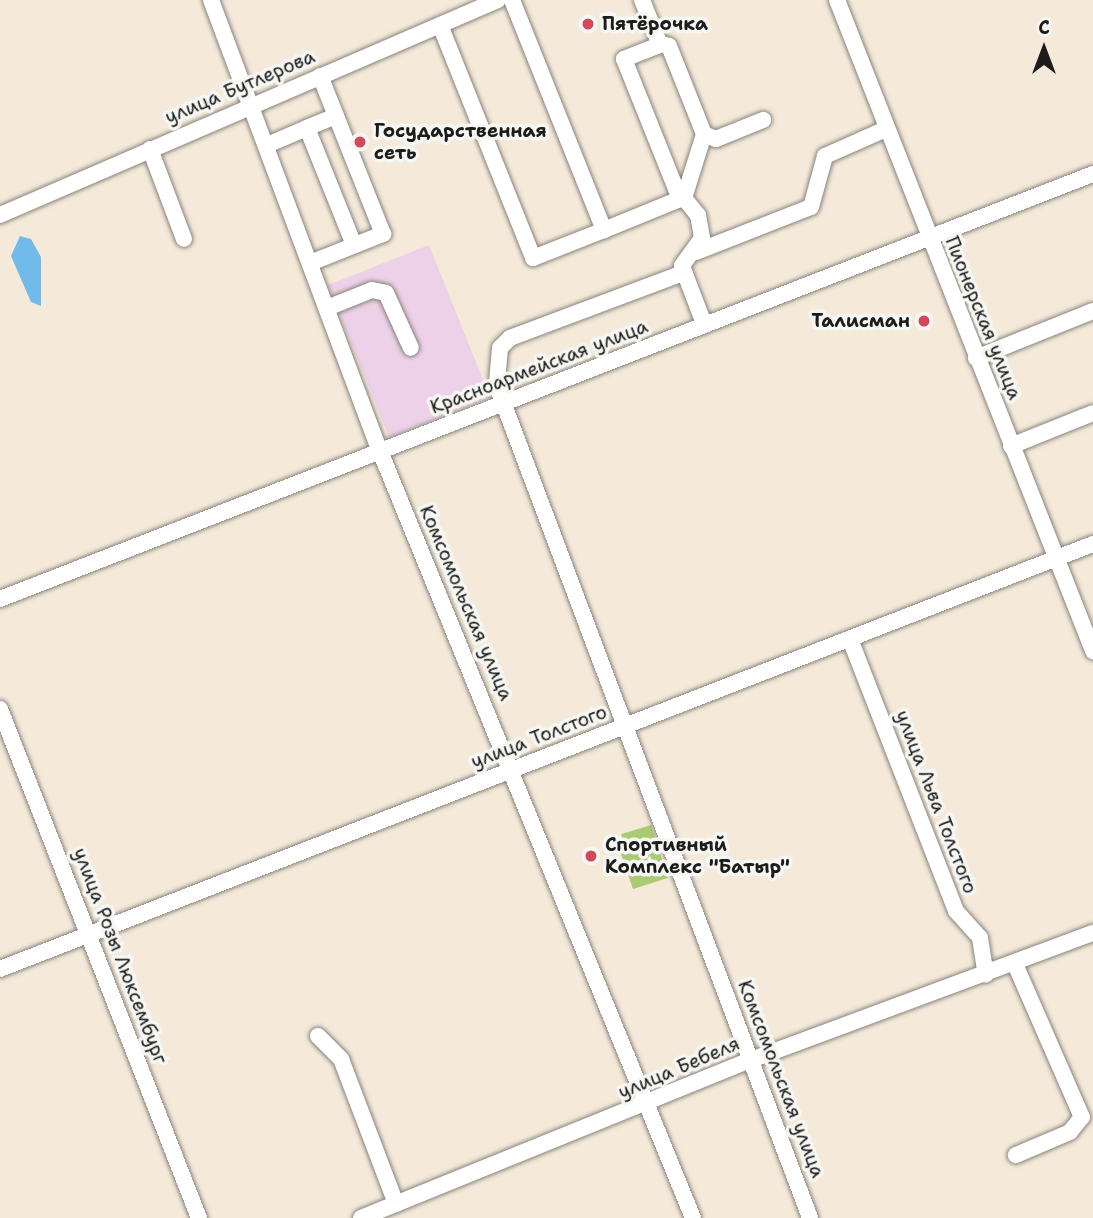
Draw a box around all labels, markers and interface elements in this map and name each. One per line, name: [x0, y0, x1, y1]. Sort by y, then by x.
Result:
place label: Пятёрочка: [602, 13, 708, 35]
north arrow: [1009, 14, 1079, 84]
text: С: [1038, 15, 1050, 40]
marker: Пятёрочка: [580, 16, 596, 32]
street label: улица Бутлерова: [162, 45, 318, 129]
place label: Государственная сеть: [374, 120, 547, 164]
marker: Государственная сеть: [352, 134, 368, 150]
street label: Пионерская улица: [940, 233, 1026, 403]
place label: Талисман: [812, 310, 910, 332]
marker: Талисман: [916, 313, 932, 329]
street label: Красноармейская улица: [427, 315, 651, 419]
street label: Комсомольская улица: [415, 502, 517, 704]
street label: улица Толстого: [468, 701, 610, 773]
street label: улица Льва Толстого: [891, 707, 981, 897]
place label: Спортивный Комплекс "Батыр": [605, 834, 790, 878]
street label: улица Розы Люксембург: [68, 845, 172, 1067]
marker: Спортивный Комплекс "Батыр": [583, 848, 599, 864]
street label: Комсомольская улица: [733, 977, 829, 1181]
street label: улица Бебеля: [615, 1032, 743, 1104]

